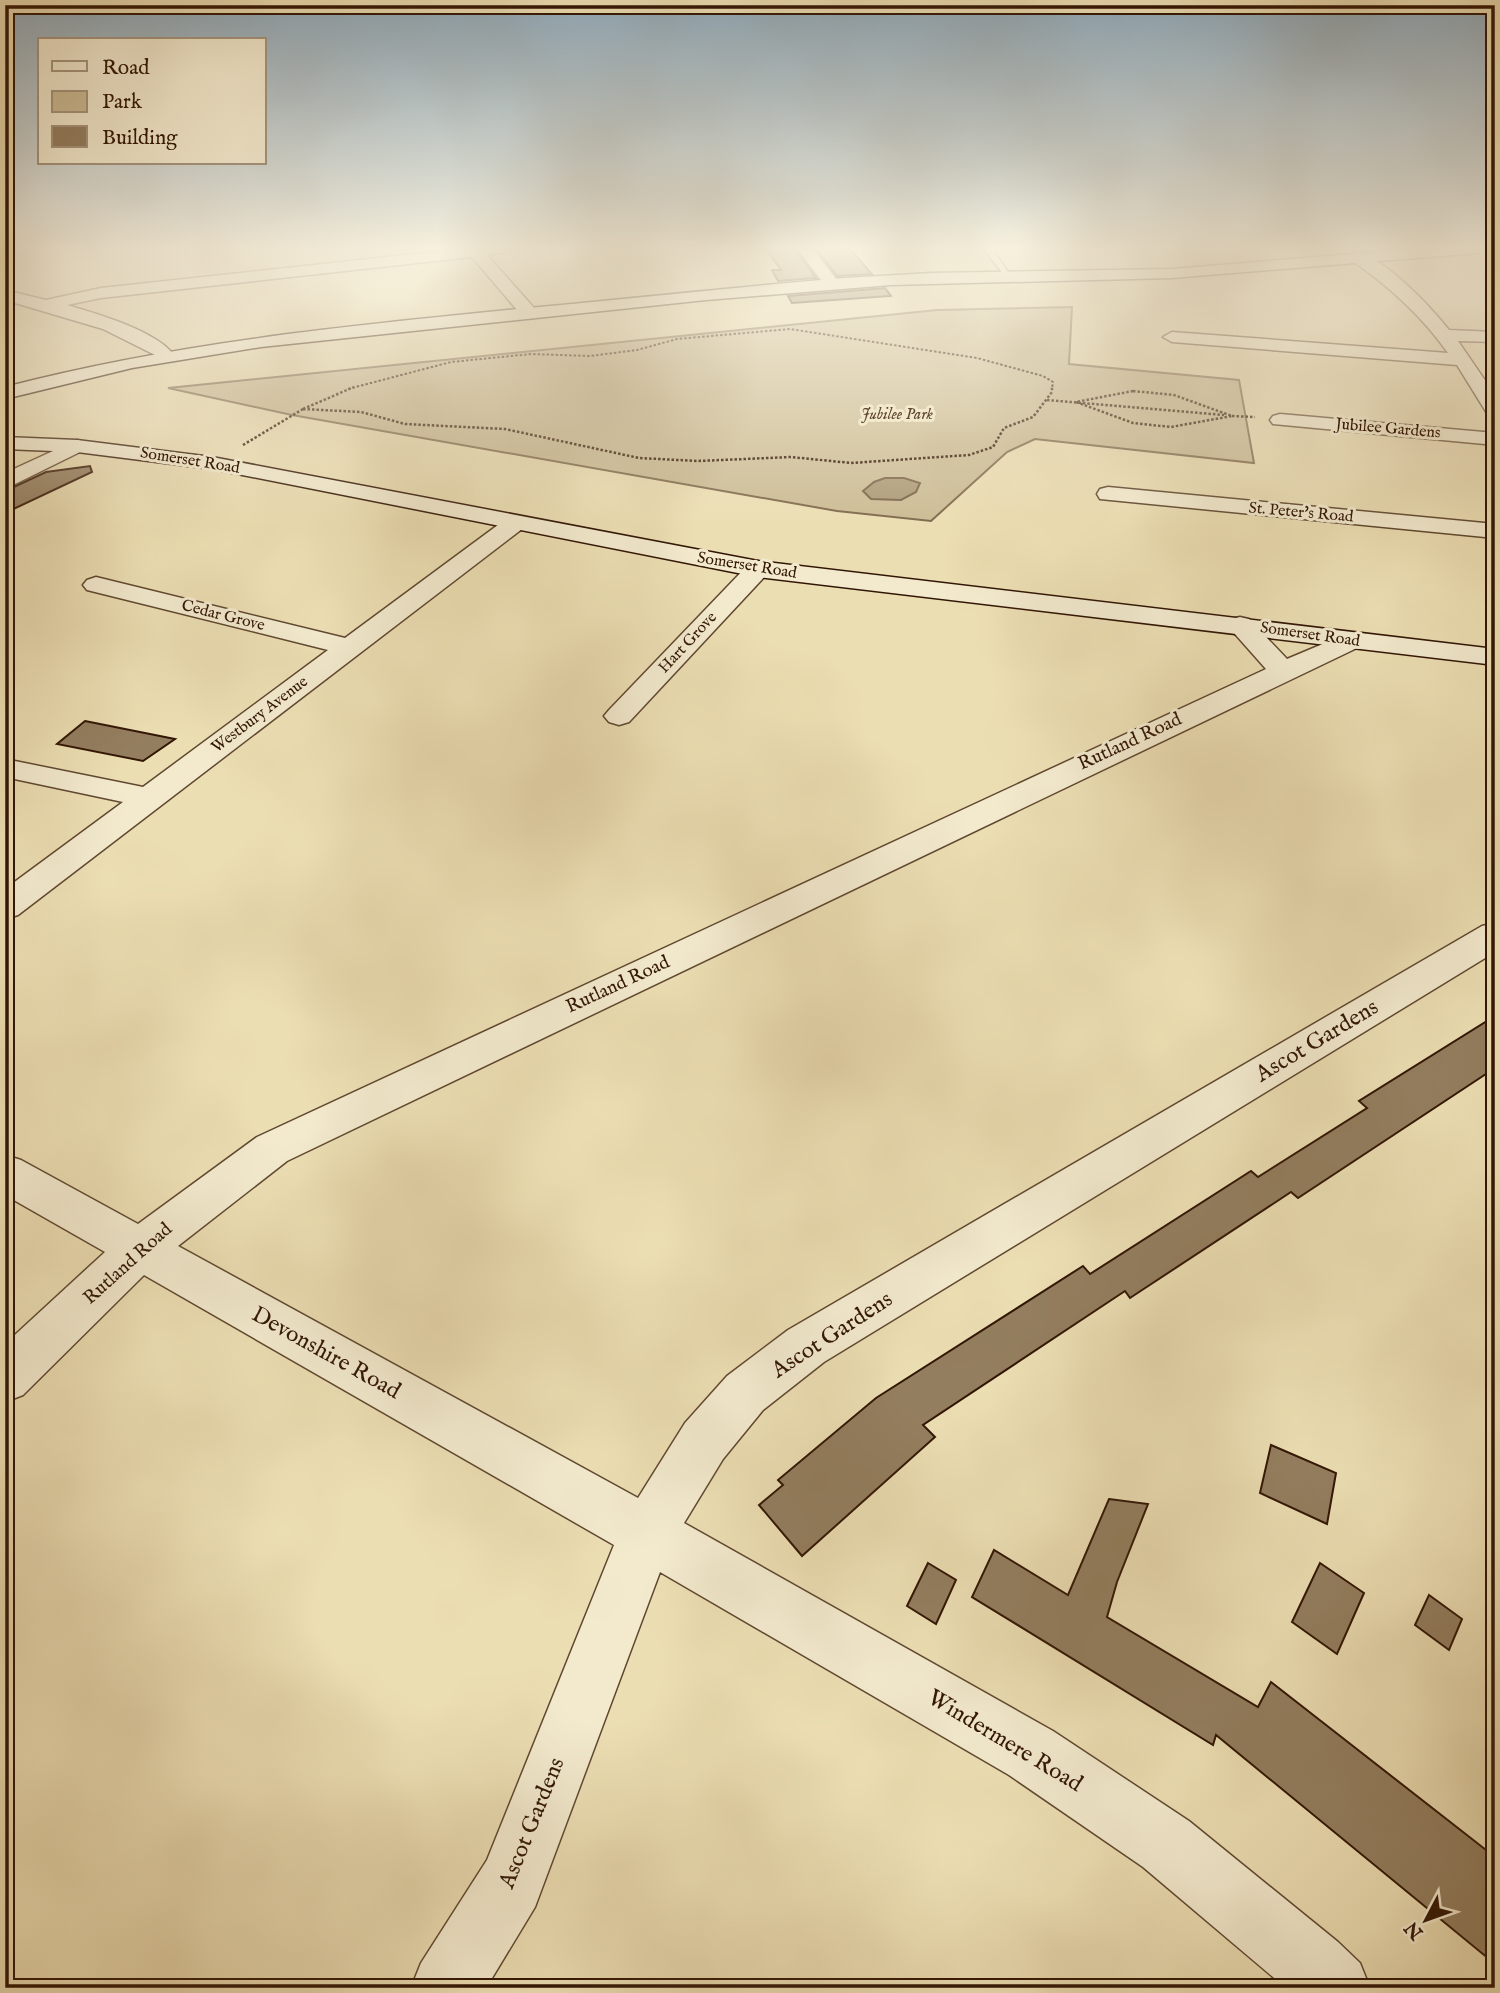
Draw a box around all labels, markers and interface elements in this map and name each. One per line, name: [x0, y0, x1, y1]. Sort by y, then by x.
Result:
legend: [38, 38, 266, 164]
text: Road: [102, 55, 150, 82]
text: Park: [102, 89, 143, 116]
text: Building: [102, 125, 178, 152]
park label: Jubilee Park: [861, 405, 934, 425]
street label: Jubilee Gardens: [1333, 414, 1442, 444]
street label: Somerset Road: [139, 443, 242, 479]
street label: St. Peter's Road: [1248, 498, 1355, 528]
street label: Somerset Road: [696, 548, 799, 584]
street label: Cedar Grove: [179, 596, 267, 636]
street label: Hart Grove: [654, 608, 722, 678]
street label: Somerset Road: [1259, 618, 1362, 652]
street label: Westbury Avenue: [208, 672, 312, 758]
street label: Rutland Road: [1074, 707, 1186, 776]
street label: Rutland Road: [562, 950, 674, 1019]
street label: Ascot Gardens: [1249, 993, 1384, 1090]
street label: Rutland Road: [79, 1217, 178, 1310]
street label: Ascot Gardens: [765, 1285, 898, 1385]
street label: Devonshire Road: [246, 1300, 406, 1406]
street label: Windermere Road: [922, 1683, 1088, 1799]
street label: Ascot Gardens: [492, 1753, 571, 1894]
north arrow: [1392, 1884, 1462, 1954]
text: N: [1400, 1915, 1430, 1945]

